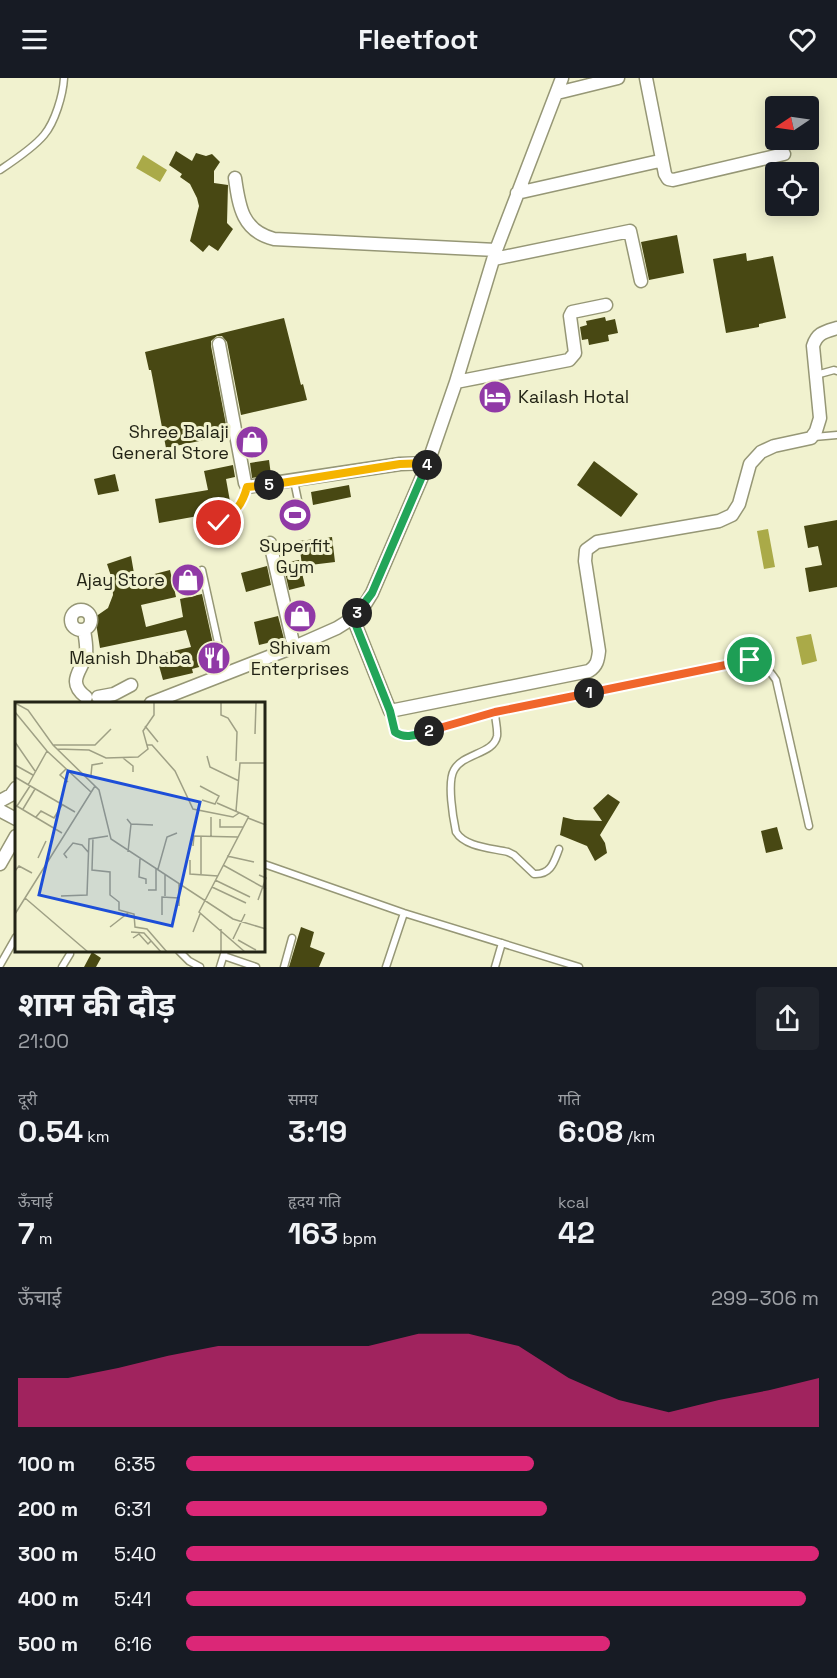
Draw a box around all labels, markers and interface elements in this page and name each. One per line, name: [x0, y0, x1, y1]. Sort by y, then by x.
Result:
text: Fleetfoot: [358, 22, 479, 57]
icon: menu: [18, 23, 51, 56]
icon: heart: [786, 23, 819, 56]
north arrow: [765, 96, 819, 150]
map controls: [765, 96, 819, 216]
button: locate: [765, 162, 819, 216]
hotel icon: Kailash Hotal: [477, 379, 513, 415]
place label: Kailash Hotal: [518, 385, 629, 408]
place label: Shree Balaji General Store: [112, 420, 229, 464]
shop icon: Shree Balaji General Store: [234, 424, 270, 460]
pin: 4: [412, 450, 442, 480]
text: 4: [422, 454, 432, 475]
pin: 5: [254, 470, 284, 500]
text: 5: [264, 474, 274, 495]
pin: [193, 497, 244, 548]
sports icon: Superfit Gym: [277, 497, 313, 533]
icon: check: [202, 506, 235, 539]
place label: Superfit Gym: [259, 534, 331, 578]
shop icon: Ajay Store: [170, 562, 206, 598]
place label: Ajay Store: [76, 568, 165, 591]
shop icon: Shivam Enterprises: [282, 598, 318, 634]
pin: 3: [342, 598, 372, 628]
text: 3: [352, 602, 362, 623]
pin: [724, 634, 775, 685]
place label: Shivam Enterprises: [251, 636, 349, 680]
restaurant icon: Manish Dhaba: [196, 640, 232, 676]
icon: arrive: [733, 643, 766, 676]
place label: Manish Dhaba: [69, 646, 191, 669]
pin: 1: [574, 678, 604, 708]
text: 1: [585, 682, 593, 703]
inset map: [15, 702, 266, 952]
pin: 2: [414, 716, 444, 746]
text: 2: [424, 720, 434, 741]
text: शाम की दौड़: [18, 984, 175, 1026]
button: share: [756, 987, 819, 1050]
text: 21:00: [18, 1028, 69, 1054]
text: दूरी: [18, 1089, 37, 1110]
text: समय: [288, 1089, 318, 1110]
text: गति: [558, 1089, 580, 1110]
text: 0.54: [18, 1112, 83, 1151]
text: 3:19: [288, 1112, 347, 1151]
text: 6:08: [558, 1112, 623, 1151]
text: km: [83, 1126, 110, 1147]
text: /km: [623, 1126, 655, 1147]
text: ऊँचाई: [18, 1191, 53, 1212]
text: हृदय गति: [288, 1191, 341, 1212]
text: kcal: [558, 1192, 589, 1213]
text: 42: [558, 1213, 595, 1252]
text: 7: [18, 1214, 35, 1253]
text: 163: [288, 1214, 338, 1253]
text: m: [35, 1228, 53, 1249]
text: bpm: [338, 1228, 377, 1249]
text: ऊँचाई: [18, 1285, 61, 1311]
text: 299–306 m: [711, 1285, 819, 1311]
text: 100 m: [18, 1451, 75, 1477]
text: 6:35: [114, 1451, 155, 1477]
text: 200 m: [18, 1496, 78, 1522]
text: 6:31: [114, 1496, 151, 1522]
text: 300 m: [18, 1541, 78, 1567]
text: 5:40: [114, 1541, 156, 1567]
text: 400 m: [18, 1586, 79, 1612]
text: 5:41: [114, 1586, 151, 1612]
text: 500 m: [18, 1631, 78, 1657]
text: 6:16: [114, 1631, 152, 1657]

